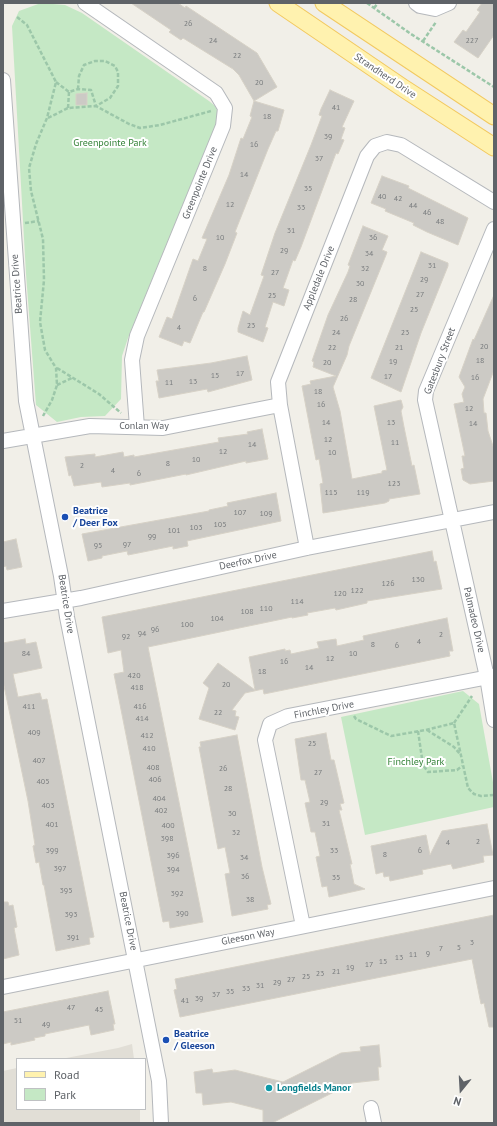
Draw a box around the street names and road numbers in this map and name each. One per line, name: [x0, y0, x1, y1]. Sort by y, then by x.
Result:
street label: Strandherd Drive: [352, 51, 418, 101]
street label: Greenpointe Drive: [180, 145, 220, 221]
street label: Appledale Drive: [301, 244, 337, 312]
street label: Beatrice Drive: [9, 254, 25, 314]
street label: Gatesbury Street: [422, 326, 458, 396]
street label: Conlan Way: [119, 420, 169, 432]
street label: Deerfox Drive: [218, 549, 278, 573]
street label: Beatrice Drive: [55, 574, 77, 634]
street label: Palmadeo Drive: [461, 586, 487, 654]
street label: Finchley Drive: [293, 698, 355, 722]
street label: Beatrice Drive: [116, 891, 140, 951]
street label: Gleeson Way: [220, 926, 276, 948]

